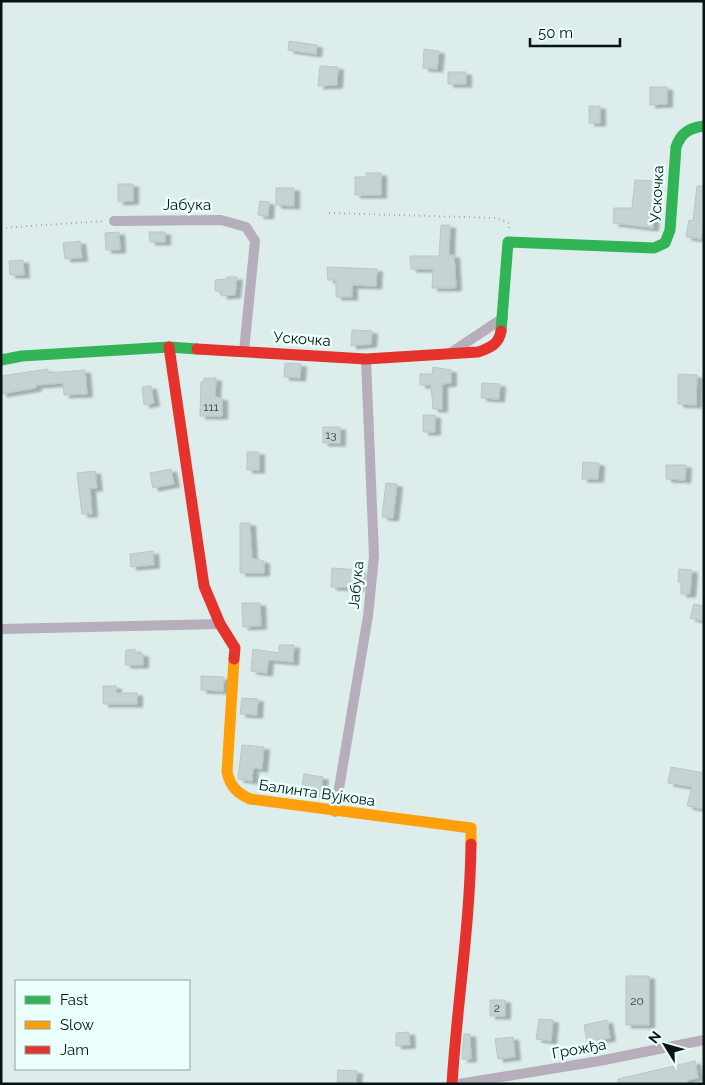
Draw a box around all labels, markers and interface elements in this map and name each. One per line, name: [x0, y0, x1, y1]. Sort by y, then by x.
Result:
scale bar: [530, 15, 620, 47]
text: 50 m: [538, 24, 573, 42]
street label: Ускочка: [647, 165, 667, 223]
street label: Јабука: [163, 196, 211, 214]
street label: Ускочка: [273, 328, 331, 350]
house number: 111: [203, 400, 219, 414]
house number: 13: [325, 428, 337, 442]
street label: Јабука: [345, 560, 367, 610]
street label: Балинта Вујкова: [258, 776, 376, 810]
legend: [15, 980, 190, 1070]
text: Fast: [60, 991, 88, 1009]
house number: 20: [630, 994, 644, 1008]
house number: 2: [494, 1001, 500, 1015]
text: Slow: [60, 1016, 94, 1034]
north arrow: [640, 1020, 690, 1070]
text: N: [645, 1028, 664, 1046]
street label: Грожђа: [551, 1035, 607, 1063]
text: Jam: [60, 1041, 89, 1059]

